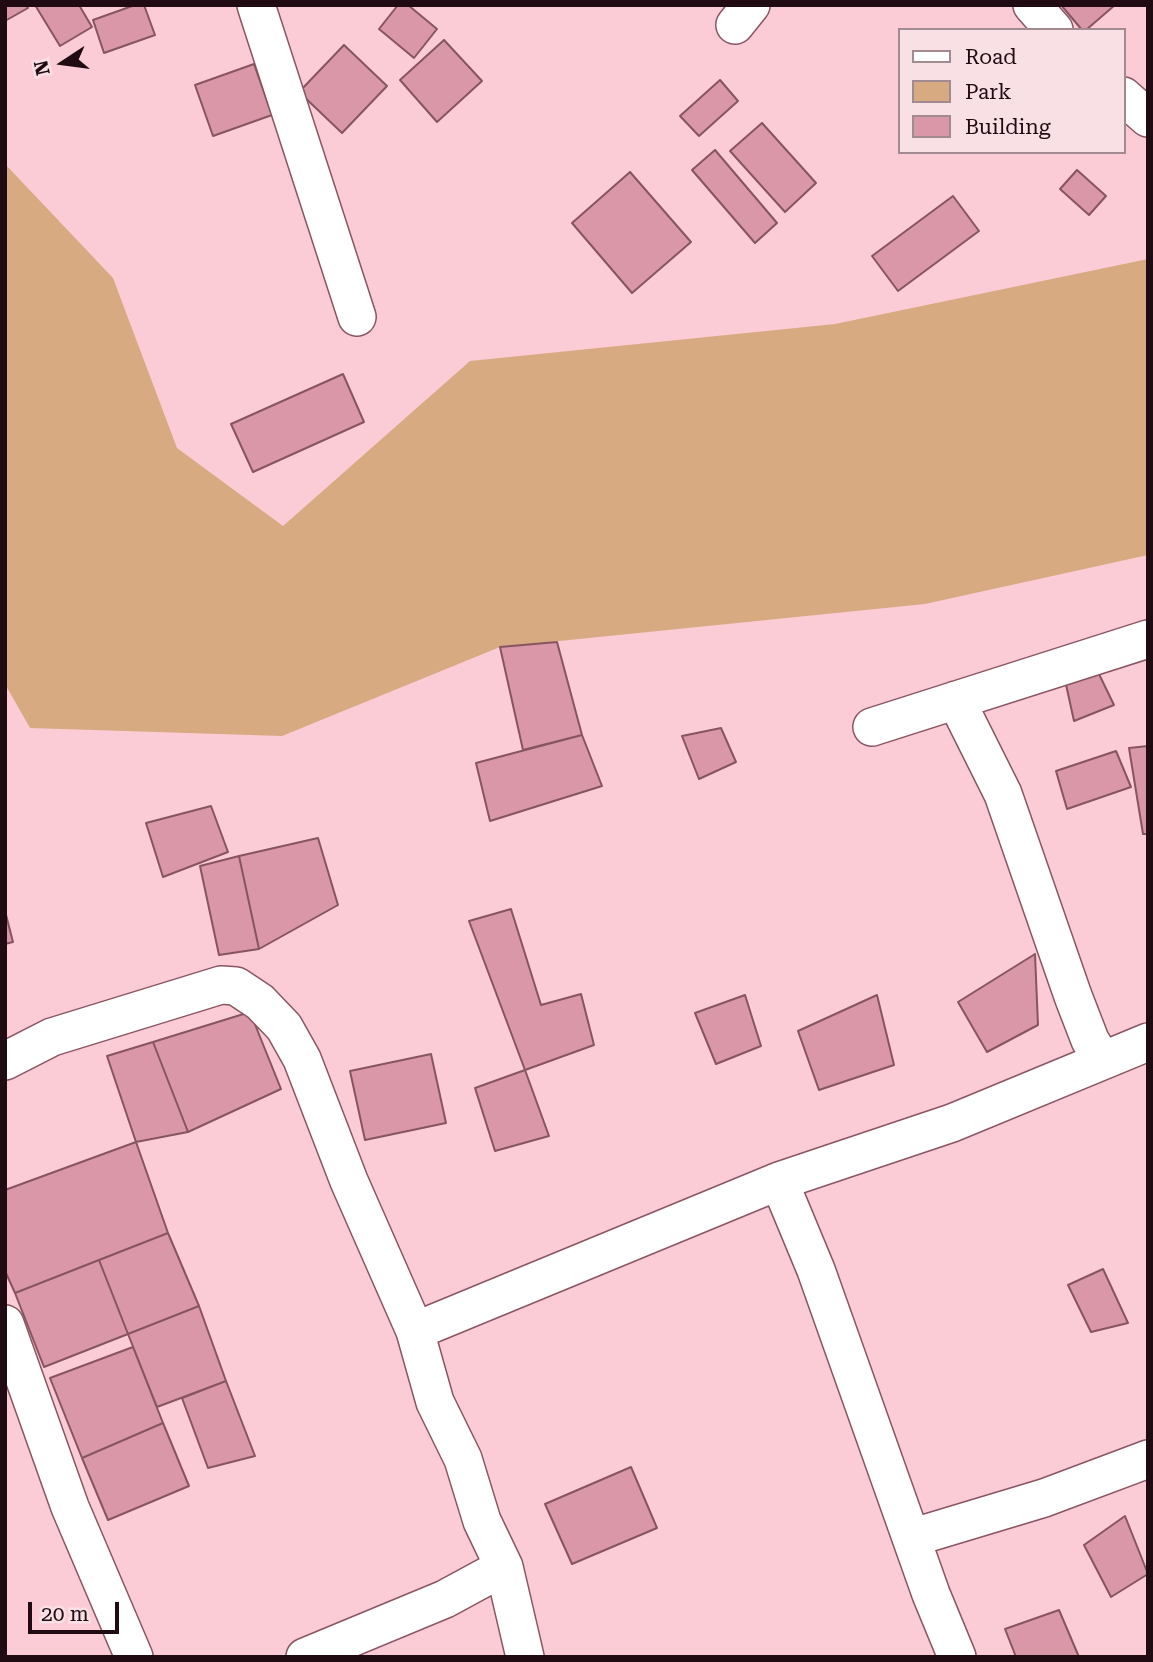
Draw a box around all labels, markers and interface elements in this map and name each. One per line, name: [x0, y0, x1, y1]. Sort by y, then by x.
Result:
north arrow: [28, 28, 98, 98]
legend: [898, 28, 1125, 154]
text: Road: [965, 45, 1017, 69]
text: N: [29, 58, 55, 78]
text: Park: [965, 80, 1011, 104]
text: Building: [965, 115, 1051, 139]
scale bar: [32, 1588, 122, 1632]
text: 20 m: [41, 1602, 89, 1626]

